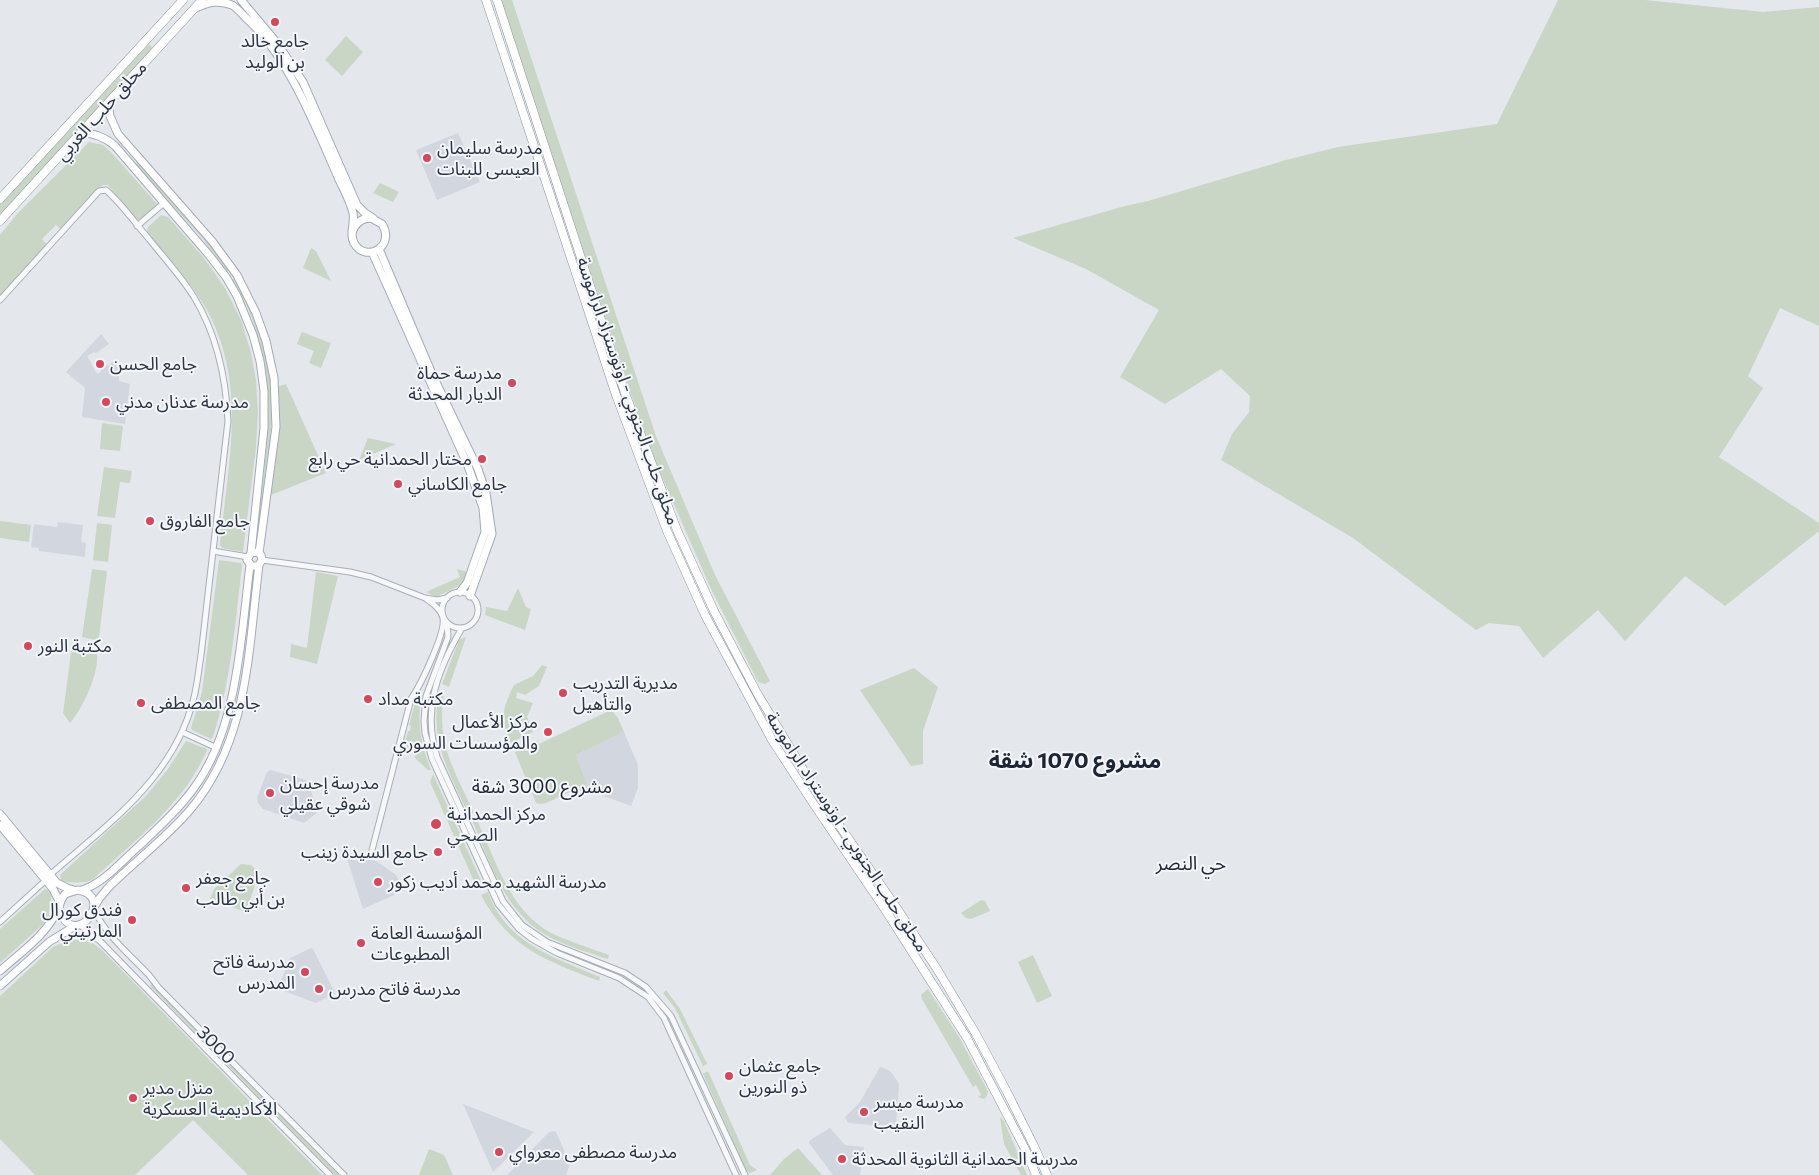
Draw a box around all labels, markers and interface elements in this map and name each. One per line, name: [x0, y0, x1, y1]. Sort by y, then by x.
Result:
marker: جامع خالد بن الوليد: [269, 16, 281, 28]
place label: جامع خالد بن الوليد: [241, 30, 309, 72]
street label: محلق حلب الغربي: [51, 57, 151, 165]
place label: مدرسة سليمان العيسى للبنات: [437, 137, 543, 180]
marker: مدرسة سليمان العيسى للبنات: [421, 152, 433, 164]
street label: محلق حلب الجنوبي - اوتوستراد الراموسة: [572, 254, 684, 528]
place label: جامع الحسن: [110, 353, 197, 375]
marker: جامع الحسن: [94, 358, 106, 370]
place label: مدرسة حماة الديار المحدثة: [408, 362, 502, 404]
marker: مدرسة حماة الديار المحدثة: [506, 377, 518, 389]
place label: مدرسة عدنان مدني: [116, 391, 249, 413]
marker: مدرسة عدنان مدني: [100, 396, 112, 408]
place label: مختار الحمدانية حي رابع: [308, 448, 472, 470]
marker: مختار الحمدانية حي رابع: [476, 453, 488, 465]
place label: جامع الكاساني: [408, 473, 507, 495]
marker: جامع الكاساني: [392, 478, 404, 490]
place label: جامع الفاروق: [160, 510, 250, 532]
marker: جامع الفاروق: [144, 515, 156, 527]
place label: مكتبة النور: [38, 635, 112, 657]
marker: مكتبة النور: [22, 640, 34, 652]
place label: مديرية التدريب والتأهيل: [573, 672, 678, 714]
marker: مديرية التدريب والتأهيل: [557, 687, 569, 699]
place label: مكتبة مداد: [378, 688, 454, 710]
place label: جامع المصطفى: [151, 692, 261, 714]
marker: مكتبة مداد: [362, 693, 374, 705]
marker: جامع المصطفى: [135, 697, 147, 709]
street label: محلق حلب الجنوبي - اوتوستراد الراموسة: [761, 708, 933, 956]
place label: مركز الأعمال والمؤسسات السوري: [393, 711, 538, 754]
marker: مركز الأعمال والمؤسسات السوري: [542, 726, 554, 738]
district label: مشروع 1070 شقة: [989, 748, 1161, 774]
place label: مدرسة إحسان شوقي عقيلي: [280, 772, 379, 814]
district label: مشروع 3000 شقة: [472, 776, 612, 798]
marker: مدرسة إحسان شوقي عقيلي: [264, 787, 276, 799]
place label: مركز الحمدانية الصحي: [447, 803, 546, 846]
marker: مركز الحمدانية الصحي: [429, 817, 443, 831]
place label: جامع السيدة زينب: [301, 841, 428, 863]
marker: جامع السيدة زينب: [432, 846, 444, 858]
district label: حي النصر: [1156, 853, 1226, 875]
place label: جامع جعفر بن أبي طالب: [196, 867, 285, 910]
place label: مدرسة الشهيد محمد أديب زكور: [388, 871, 607, 893]
marker: مدرسة الشهيد محمد أديب زكور: [372, 876, 384, 888]
marker: جامع جعفر بن أبي طالب: [180, 882, 192, 894]
place label: فندق كورال المارتيني: [42, 899, 122, 942]
marker: فندق كورال المارتيني: [126, 914, 138, 926]
place label: المؤسسة العامة المطبوعات: [371, 922, 482, 964]
marker: المؤسسة العامة المطبوعات: [355, 937, 367, 949]
place label: مدرسة فاتح المدرس: [213, 951, 295, 994]
marker: مدرسة فاتح المدرس: [299, 966, 311, 978]
place label: مدرسة فاتح مدرس: [329, 978, 461, 1000]
marker: مدرسة فاتح مدرس: [313, 983, 325, 995]
street label: 3000: [192, 1021, 240, 1069]
place label: جامع عثمان ذو النورين: [739, 1055, 821, 1098]
marker: جامع عثمان ذو النورين: [723, 1070, 735, 1082]
place label: منزل مدير الأكاديمية العسكرية: [143, 1077, 277, 1120]
place label: مدرسة ميسر النقيب: [874, 1091, 964, 1134]
marker: منزل مدير الأكاديمية العسكرية: [127, 1092, 139, 1104]
marker: مدرسة ميسر النقيب: [858, 1106, 870, 1118]
place label: مدرسة مصطفى معرواي: [509, 1141, 677, 1163]
marker: مدرسة مصطفى معرواي: [493, 1146, 505, 1158]
place label: مدرسة الحمدانية الثانوية المحدثة: [852, 1148, 1078, 1170]
marker: مدرسة الحمدانية الثانوية المحدثة: [836, 1153, 848, 1165]

